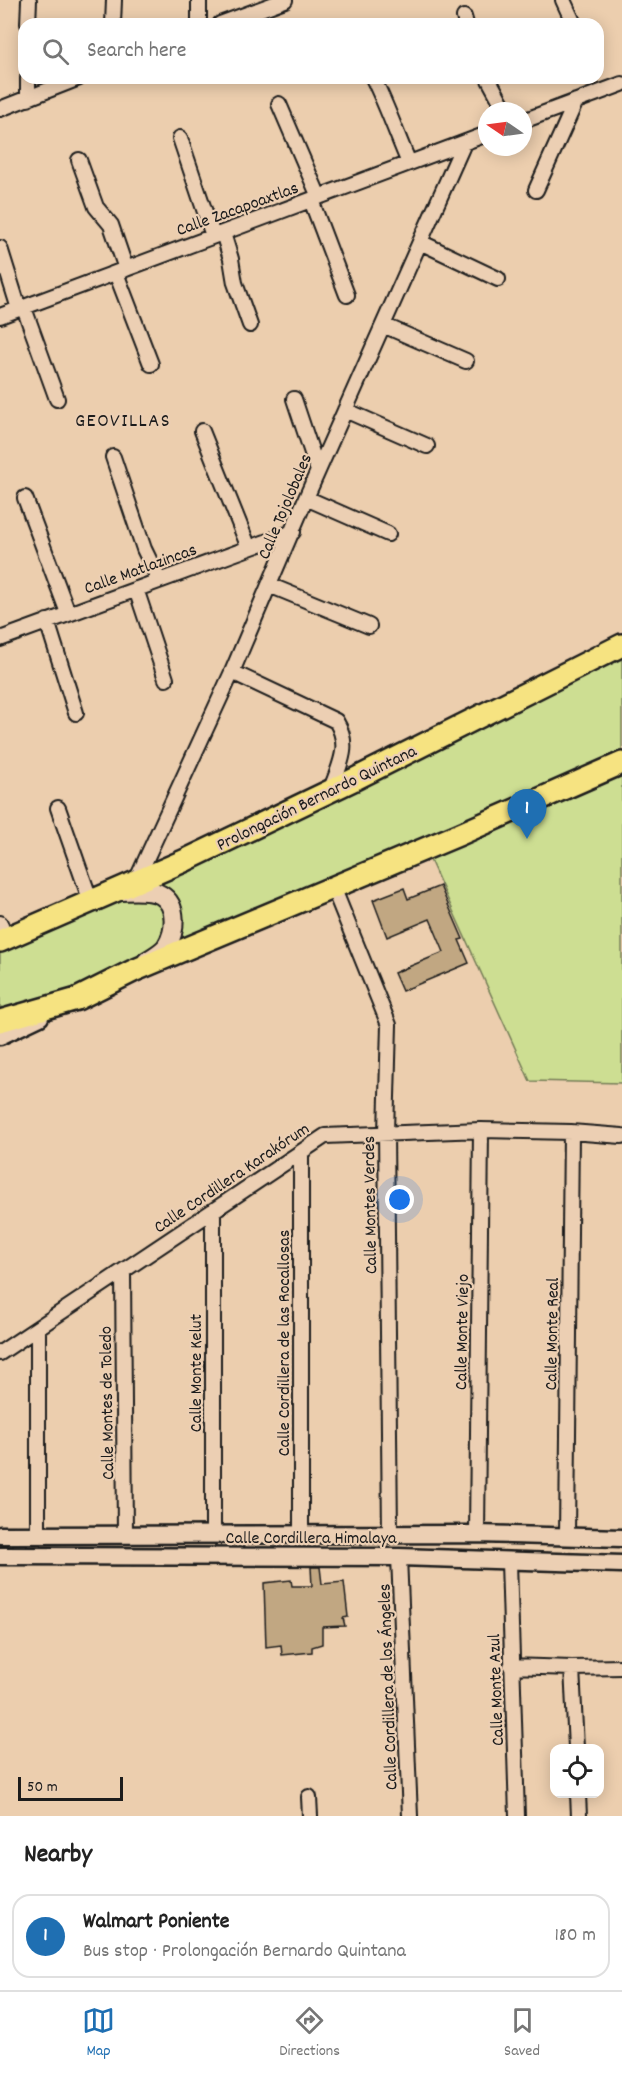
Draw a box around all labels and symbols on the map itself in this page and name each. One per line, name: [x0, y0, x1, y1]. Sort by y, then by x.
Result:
north arrow: [478, 102, 532, 156]
street label: Calle Zacapoaxtlas: [173, 177, 302, 244]
district label: GEOVILLAS: [75, 408, 171, 436]
street label: Calle Tojolobales: [253, 450, 320, 564]
street label: Calle Matlazincas: [81, 538, 201, 602]
street label: Prolongación Bernardo Quintana: [213, 740, 422, 859]
pin: 1: [508, 790, 546, 839]
street label: Calle Cordillera Karakórum: [150, 1118, 315, 1241]
street label: Calle Montes Verdes: [358, 1136, 385, 1274]
your location: [385, 1185, 414, 1214]
street label: Calle Cordillera de las Rocallosas: [273, 1230, 298, 1456]
street label: Calle Monte Viejo: [450, 1274, 477, 1390]
street label: Calle Monte Real: [540, 1277, 567, 1391]
street label: Calle Monte Kelut: [185, 1313, 210, 1432]
street label: Calle Montes de Toledo: [95, 1326, 122, 1480]
street label: Calle Cordillera Himalaya: [226, 1527, 397, 1552]
street label: Calle Cordillera de los Ángeles: [373, 1583, 406, 1791]
street label: Calle Monte Azul: [483, 1633, 512, 1746]
scale bar: [18, 1774, 123, 1802]

